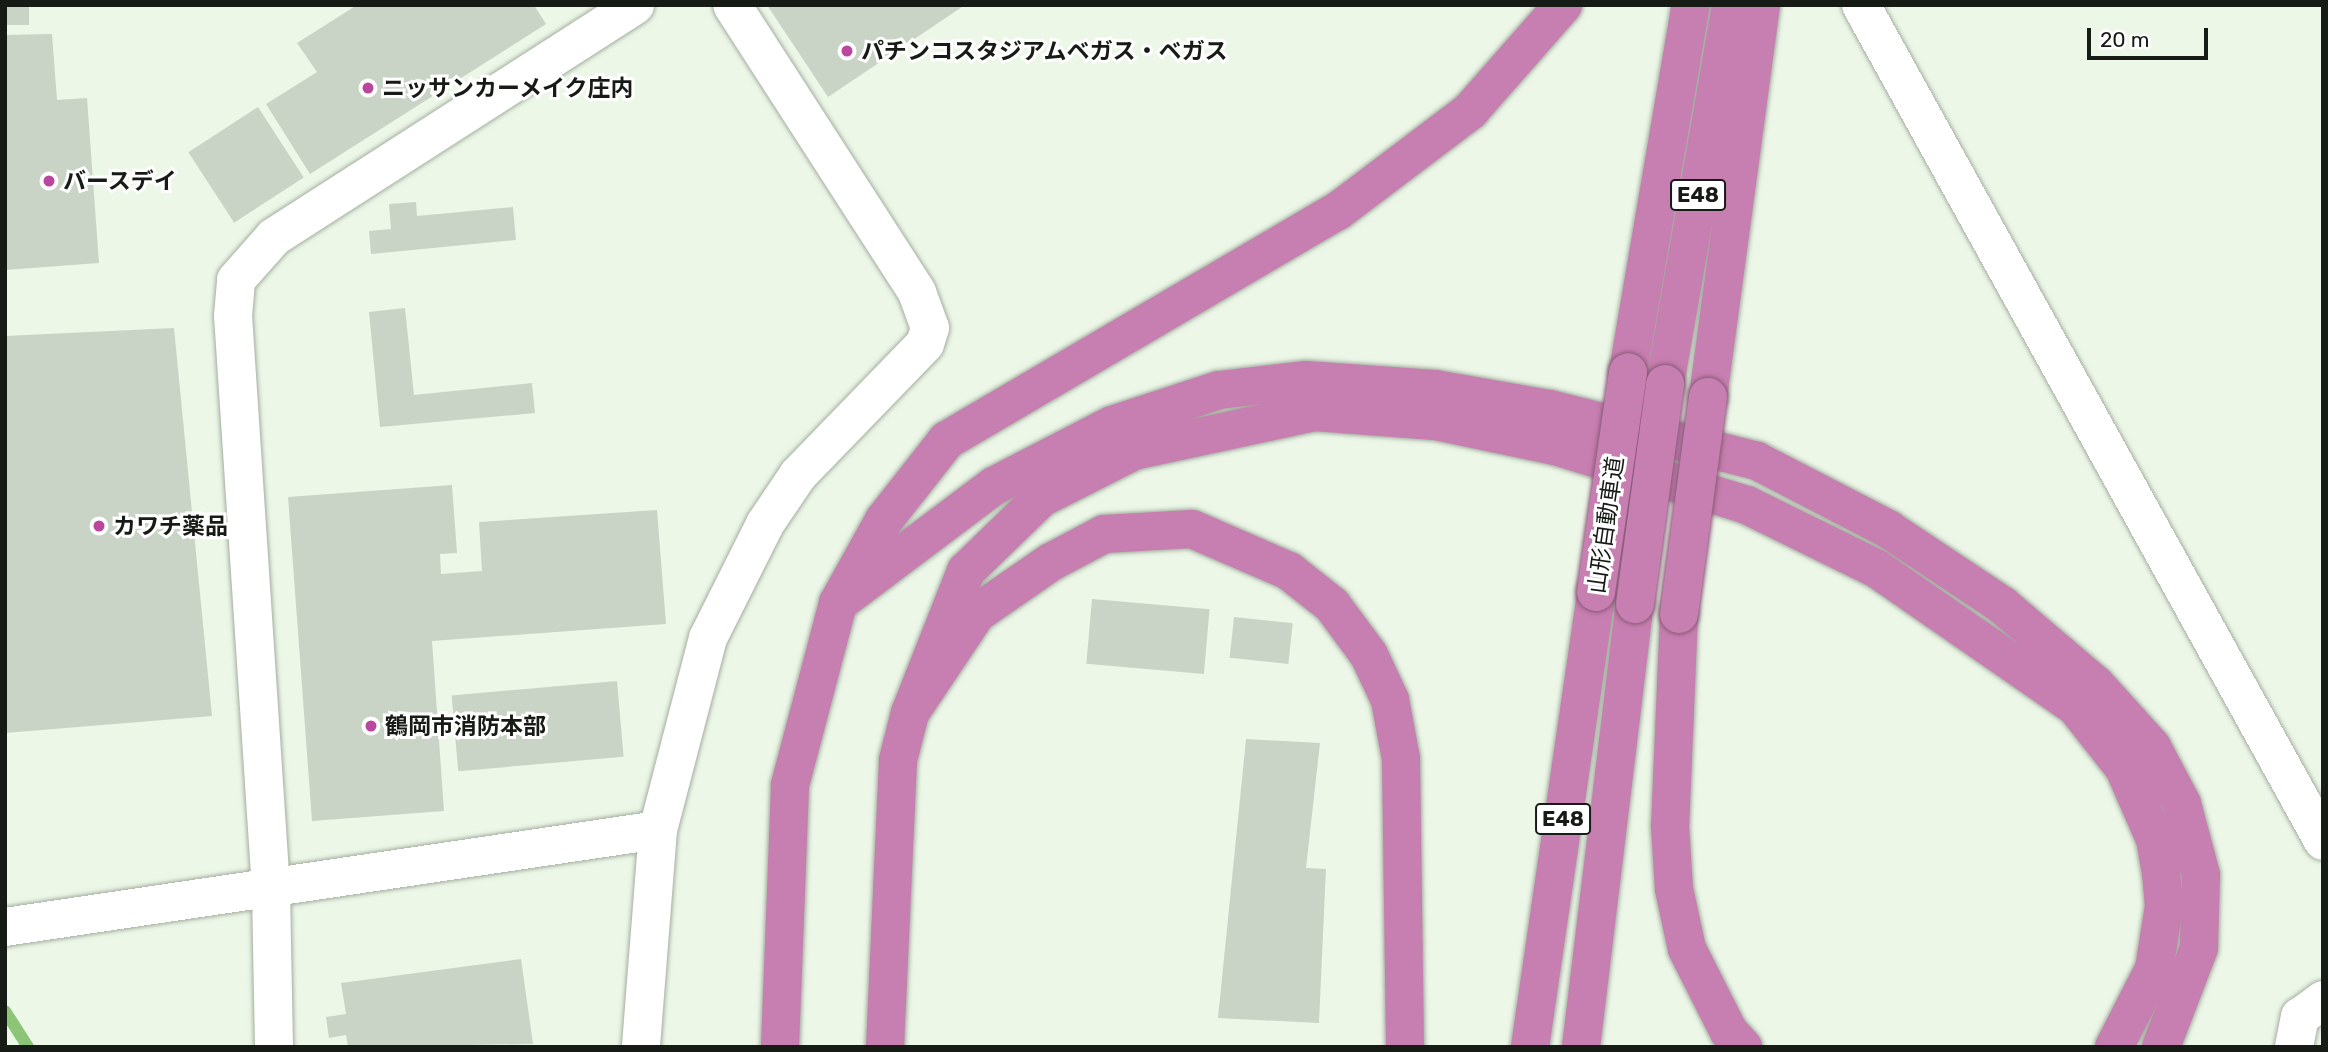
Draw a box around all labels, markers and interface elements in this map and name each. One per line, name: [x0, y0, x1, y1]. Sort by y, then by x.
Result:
scale bar: [2090, 14, 2211, 58]
text: 20 m: [2100, 27, 2149, 52]
place label: パチンコスタジアムベガス・ベガス: [861, 37, 1229, 65]
marker: パチンコスタジアムベガス・ベガス: [839, 43, 855, 59]
place label: ニッサンカーメイク庄内: [382, 74, 635, 102]
marker: ニッサンカーメイク庄内: [360, 80, 376, 96]
place label: バースデイ: [63, 167, 178, 195]
marker: バースデイ: [41, 173, 57, 189]
road number: E48: [1670, 178, 1726, 212]
street label: 山形自動車道: [1583, 455, 1629, 595]
place label: カワチ薬品: [113, 512, 228, 540]
marker: カワチ薬品: [91, 518, 107, 534]
place label: 鶴岡市消防本部: [385, 712, 546, 740]
marker: 鶴岡市消防本部: [363, 718, 379, 734]
road number: E48: [1535, 802, 1591, 836]

